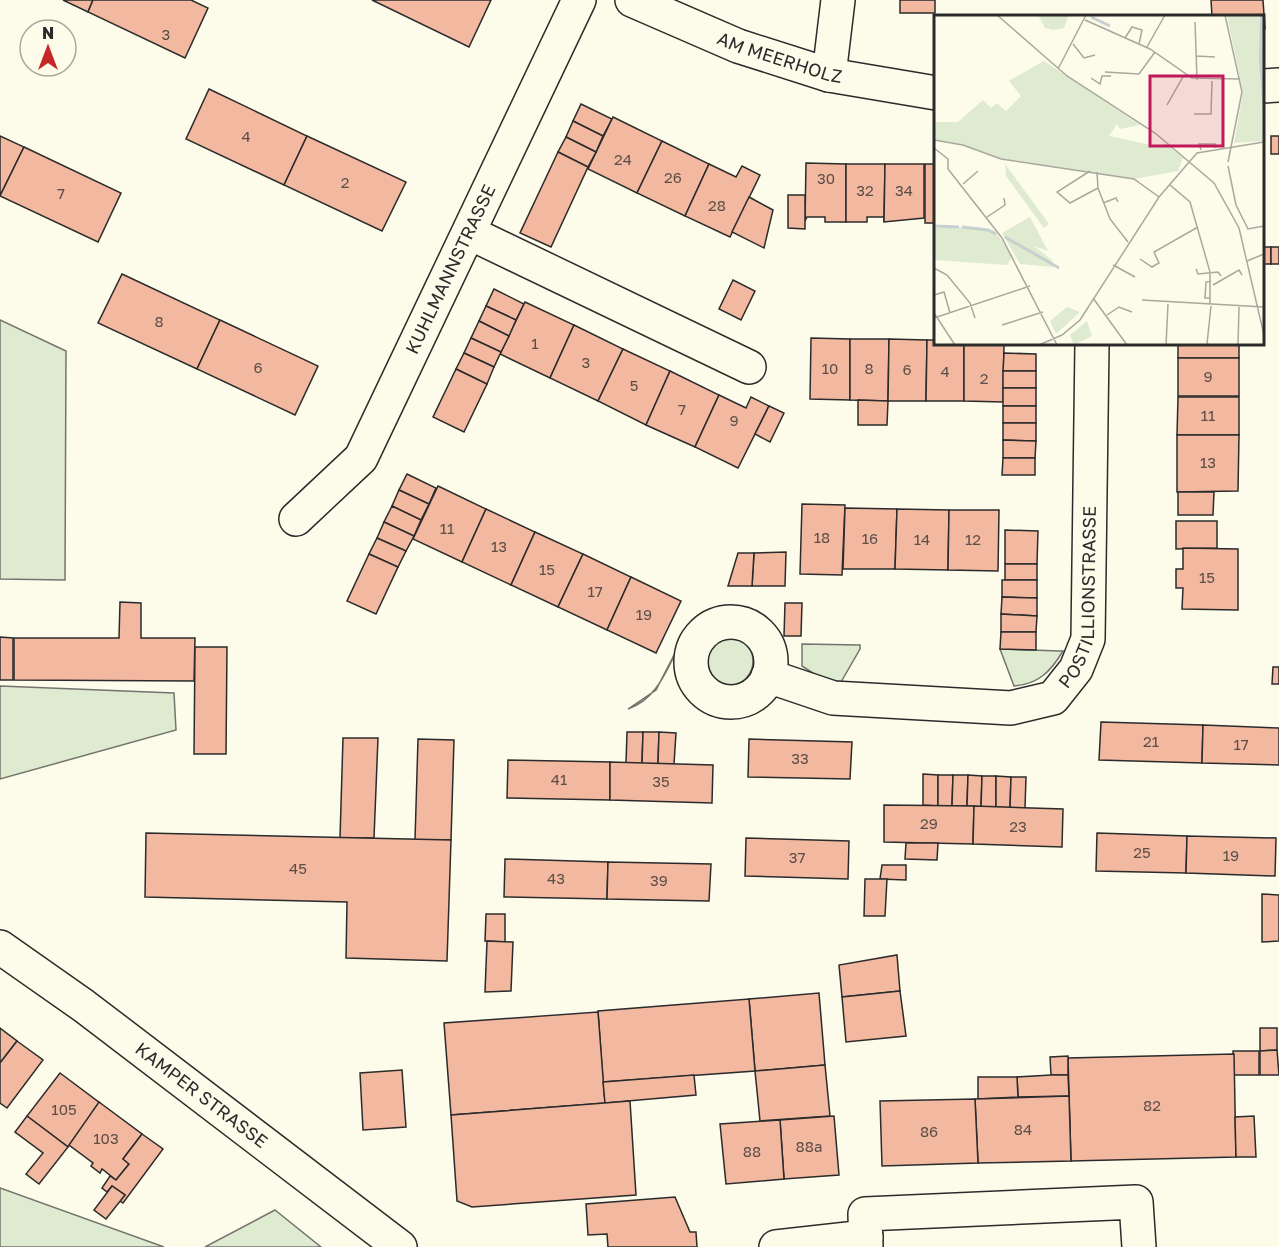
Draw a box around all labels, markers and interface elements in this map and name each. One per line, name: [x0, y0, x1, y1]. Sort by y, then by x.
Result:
inset map: [934, 15, 1264, 345]
north arrow: [18, 18, 78, 78]
text: N: [42, 23, 54, 43]
house number: 3: [162, 25, 170, 43]
street label: AM MEERHOLZ: [714, 26, 844, 87]
house number: 4: [241, 127, 251, 145]
house number: 24: [614, 150, 632, 168]
house number: 26: [664, 168, 682, 186]
house number: 30: [817, 169, 835, 187]
house number: 2: [341, 173, 349, 191]
street label: KUHLMANNSTRASSE: [400, 181, 500, 357]
house number: 32: [856, 181, 874, 199]
house number: 34: [895, 181, 913, 199]
house number: 7: [57, 184, 65, 202]
house number: 28: [708, 196, 726, 214]
house number: 8: [154, 312, 164, 330]
house number: 1: [531, 334, 539, 352]
house number: 3: [582, 353, 590, 371]
house number: 6: [253, 358, 263, 376]
house number: 10: [822, 359, 838, 377]
house number: 8: [864, 359, 874, 377]
house number: 6: [902, 360, 912, 378]
house number: 4: [940, 362, 950, 380]
house number: 9: [1203, 367, 1213, 385]
house number: 2: [980, 369, 988, 387]
house number: 5: [630, 376, 638, 394]
house number: 7: [678, 400, 686, 418]
house number: 11: [1201, 406, 1215, 424]
house number: 9: [729, 411, 739, 429]
house number: 13: [1200, 453, 1216, 471]
street label: POSTILLIONSTRASSE: [1053, 506, 1100, 692]
house number: 11: [440, 519, 454, 537]
house number: 18: [814, 528, 830, 546]
house number: 16: [862, 529, 878, 547]
house number: 14: [914, 530, 930, 548]
house number: 12: [965, 530, 981, 548]
house number: 13: [491, 537, 507, 555]
house number: 15: [539, 560, 555, 578]
house number: 15: [1199, 568, 1215, 586]
house number: 17: [587, 582, 603, 600]
house number: 19: [636, 605, 652, 623]
house number: 21: [1143, 732, 1159, 750]
house number: 17: [1233, 735, 1249, 753]
house number: 33: [791, 749, 809, 767]
house number: 41: [551, 770, 567, 788]
house number: 35: [652, 772, 670, 790]
house number: 29: [920, 814, 938, 832]
house number: 23: [1009, 817, 1027, 835]
house number: 25: [1133, 843, 1151, 861]
house number: 19: [1223, 846, 1239, 864]
house number: 37: [789, 848, 805, 866]
house number: 45: [289, 859, 307, 877]
house number: 43: [547, 869, 565, 887]
house number: 39: [650, 871, 668, 889]
street label: KAMPER STRASSE: [131, 1037, 272, 1152]
house number: 82: [1143, 1096, 1161, 1114]
house number: 105: [51, 1100, 77, 1118]
house number: 84: [1014, 1120, 1032, 1138]
house number: 86: [920, 1122, 938, 1140]
house number: 103: [93, 1129, 119, 1147]
house number: 88a: [796, 1137, 822, 1155]
house number: 88: [743, 1142, 761, 1160]

